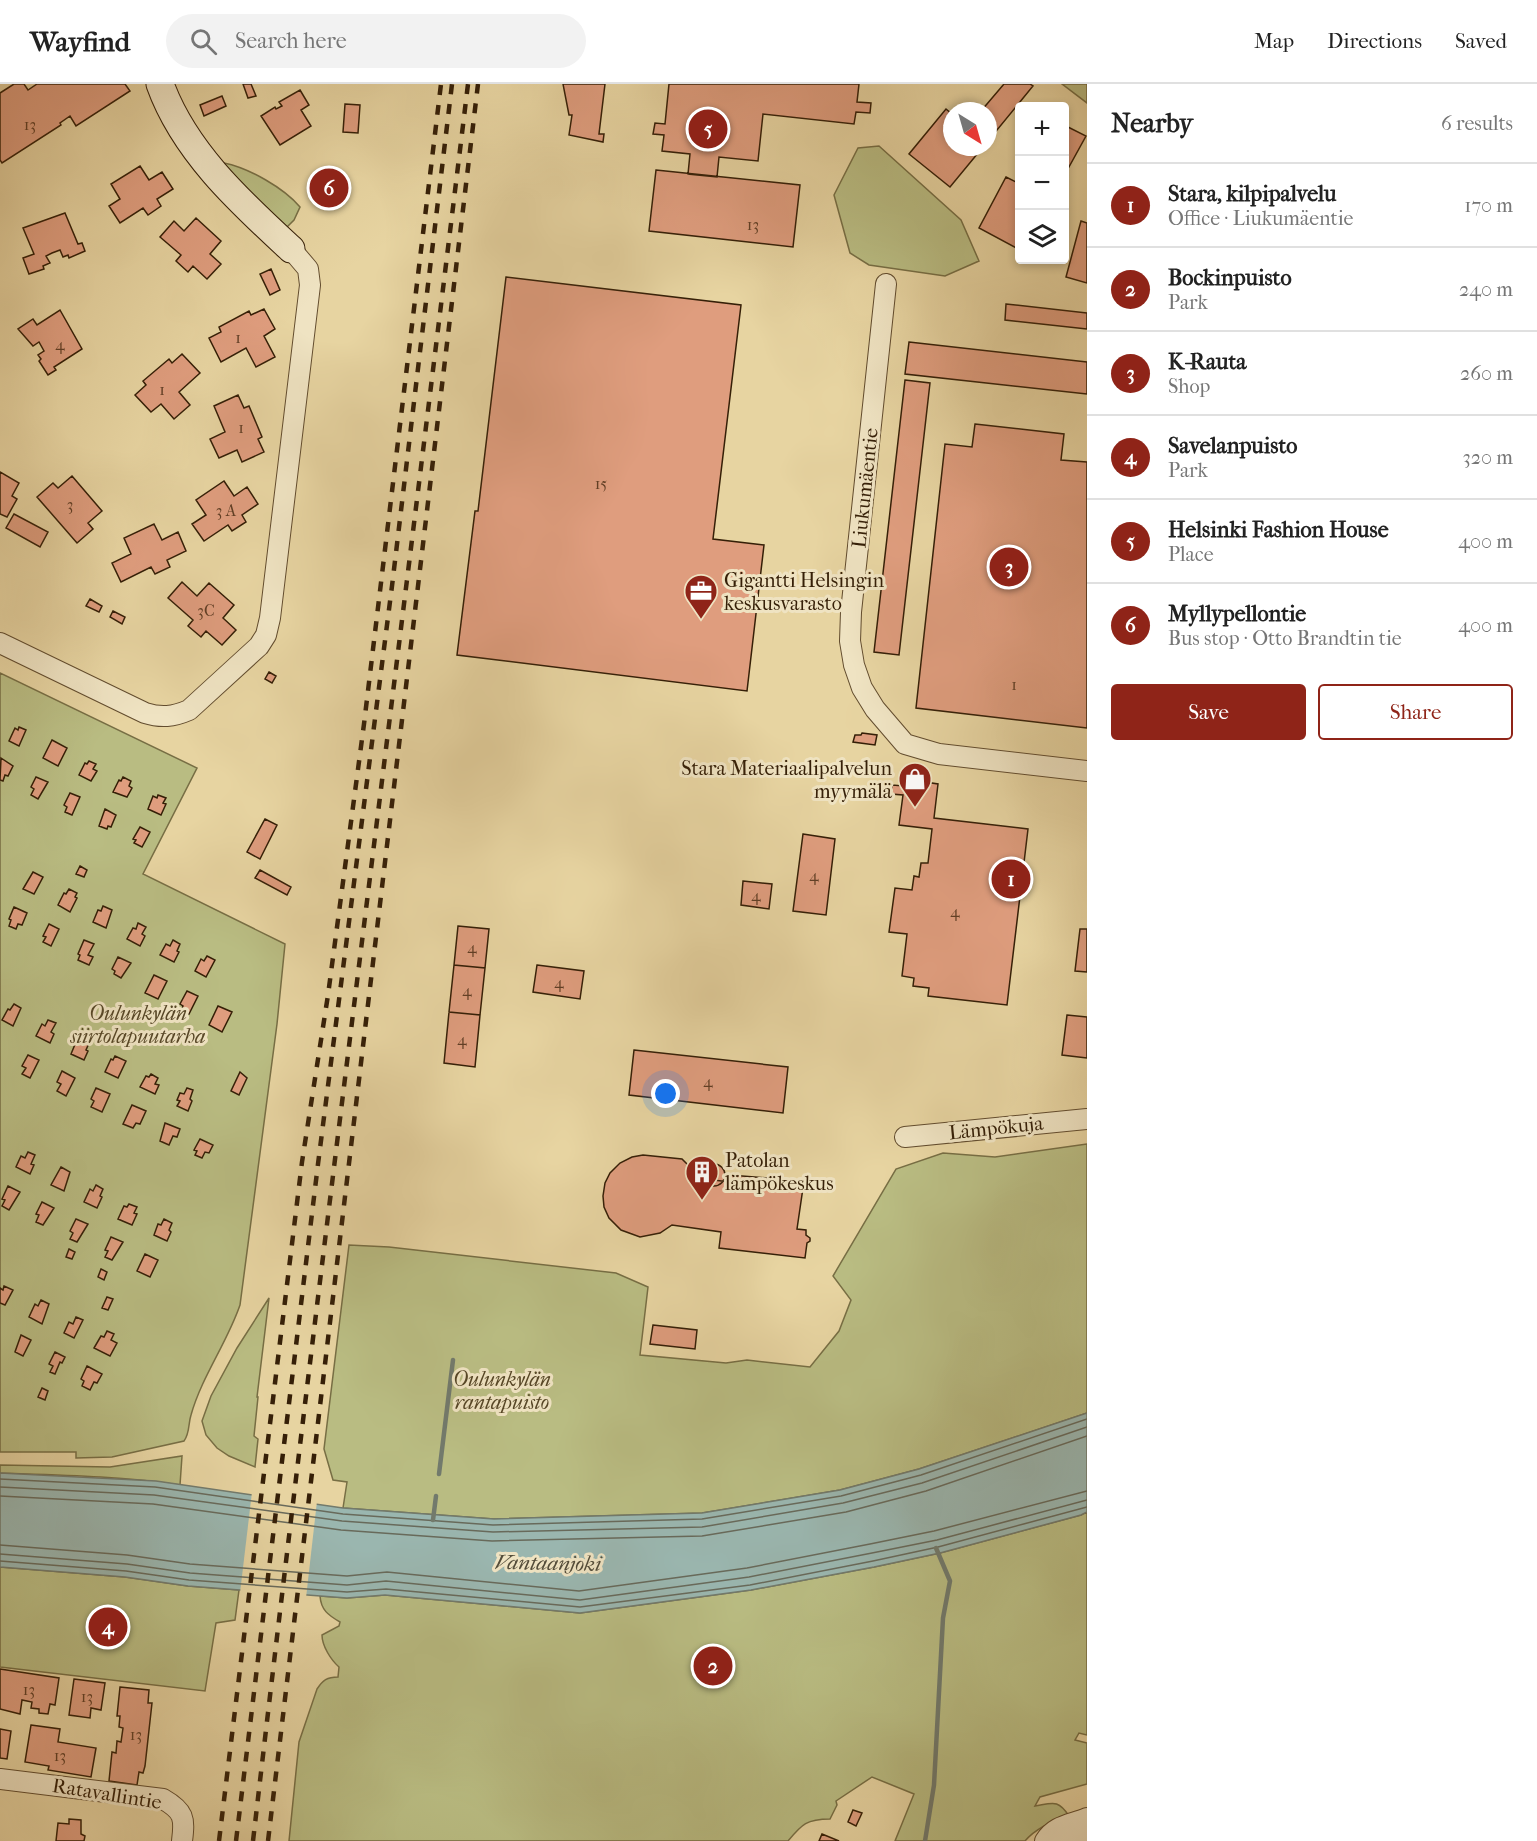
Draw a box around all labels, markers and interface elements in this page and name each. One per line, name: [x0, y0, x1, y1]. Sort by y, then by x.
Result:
search box: [166, 14, 586, 68]
text: Wayfind: [30, 25, 130, 58]
icon: search: [187, 25, 220, 58]
text: Search here: [235, 28, 347, 54]
text: Map: [1254, 29, 1294, 53]
text: Directions: [1327, 29, 1422, 53]
text: Saved: [1455, 29, 1507, 53]
north arrow: [943, 102, 997, 156]
map controls: [1015, 102, 1069, 264]
button: +: [1015, 102, 1069, 156]
pin: 5: [688, 106, 728, 152]
text: Nearby: [1111, 108, 1193, 139]
text: 6 results: [1441, 112, 1513, 135]
house number: 13: [24, 115, 36, 134]
button: −: [1015, 156, 1069, 210]
pin: 6: [310, 166, 348, 210]
text: Stara, kilpipalvelu: [1168, 181, 1336, 207]
text: 1: [1127, 194, 1134, 217]
text: 170 m: [1464, 194, 1513, 217]
text: Office · Liukumäentie: [1168, 207, 1353, 230]
button: layers: [1015, 210, 1069, 264]
house number: 13: [747, 215, 759, 234]
text: Bockinpuisto: [1168, 265, 1292, 291]
text: 2: [1125, 278, 1136, 301]
text: 240 m: [1459, 278, 1513, 301]
text: Park: [1168, 291, 1208, 314]
house number: 1: [235, 328, 241, 347]
house number: 4: [55, 335, 65, 354]
text: K-Rauta: [1168, 349, 1247, 375]
text: 3: [1126, 362, 1135, 385]
text: 260 m: [1460, 362, 1513, 385]
text: Shop: [1168, 375, 1210, 398]
house number: 1: [159, 380, 165, 399]
house number: 1: [238, 418, 244, 437]
street label: Liukumäentie: [847, 427, 883, 549]
text: Savelanpuisto: [1168, 433, 1297, 459]
text: 4: [1125, 446, 1136, 469]
text: 320 m: [1463, 446, 1513, 469]
text: Park: [1168, 459, 1208, 482]
house number: 15: [595, 474, 607, 493]
house number: 3: [67, 495, 73, 514]
house number: 3 A: [216, 501, 237, 520]
text: Helsinki Fashion House: [1168, 517, 1389, 543]
text: 5: [1126, 530, 1135, 553]
text: 400 m: [1458, 530, 1513, 553]
text: Place: [1168, 543, 1214, 566]
pin: 3: [990, 544, 1028, 590]
place label: Gigantti Helsingin keskusvarasto: [724, 569, 884, 615]
office icon: Gigantti Helsingin keskusvarasto: [683, 573, 719, 620]
house number: 3C: [197, 601, 215, 620]
text: Myllypellontie: [1168, 601, 1306, 627]
text: 6: [1125, 614, 1136, 637]
text: 400 m: [1458, 614, 1513, 637]
text: Bus stop · Otto Brandtin tie: [1168, 627, 1402, 650]
house number: 1: [1011, 675, 1017, 694]
button: Save: [1111, 684, 1306, 740]
button: Share: [1318, 684, 1513, 740]
place label: Stara Materiaalipalvelun myymälä: [681, 757, 893, 803]
shop icon: Stara Materiaalipalvelun myymälä: [897, 761, 933, 808]
pin: 1: [992, 856, 1030, 902]
house number: 4: [809, 866, 819, 885]
house number: 4: [751, 886, 761, 905]
house number: 4: [950, 902, 960, 921]
house number: 4: [467, 938, 477, 957]
house number: 4: [554, 973, 564, 992]
house number: 4: [462, 981, 472, 1000]
park label: Oulunkylän siirtolapuutarha: [70, 1002, 206, 1048]
house number: 4: [457, 1030, 467, 1049]
house number: 4: [703, 1072, 713, 1091]
your location: [651, 1079, 680, 1108]
street label: Lämpökuja: [948, 1112, 1045, 1144]
place label: Patolan lämpökeskus: [724, 1149, 834, 1195]
building icon: Patolan lämpökeskus: [684, 1154, 720, 1201]
park label: Oulunkylän rantapuisto: [453, 1368, 551, 1414]
water label: Vantaanjoki: [495, 1550, 603, 1576]
pin: 4: [88, 1604, 128, 1650]
pin: 2: [694, 1644, 732, 1688]
house number: 13: [23, 1680, 35, 1699]
house number: 13: [81, 1687, 93, 1706]
house number: 13: [130, 1725, 142, 1744]
house number: 13: [54, 1746, 66, 1765]
street label: Ratavallintie: [51, 1774, 163, 1814]

